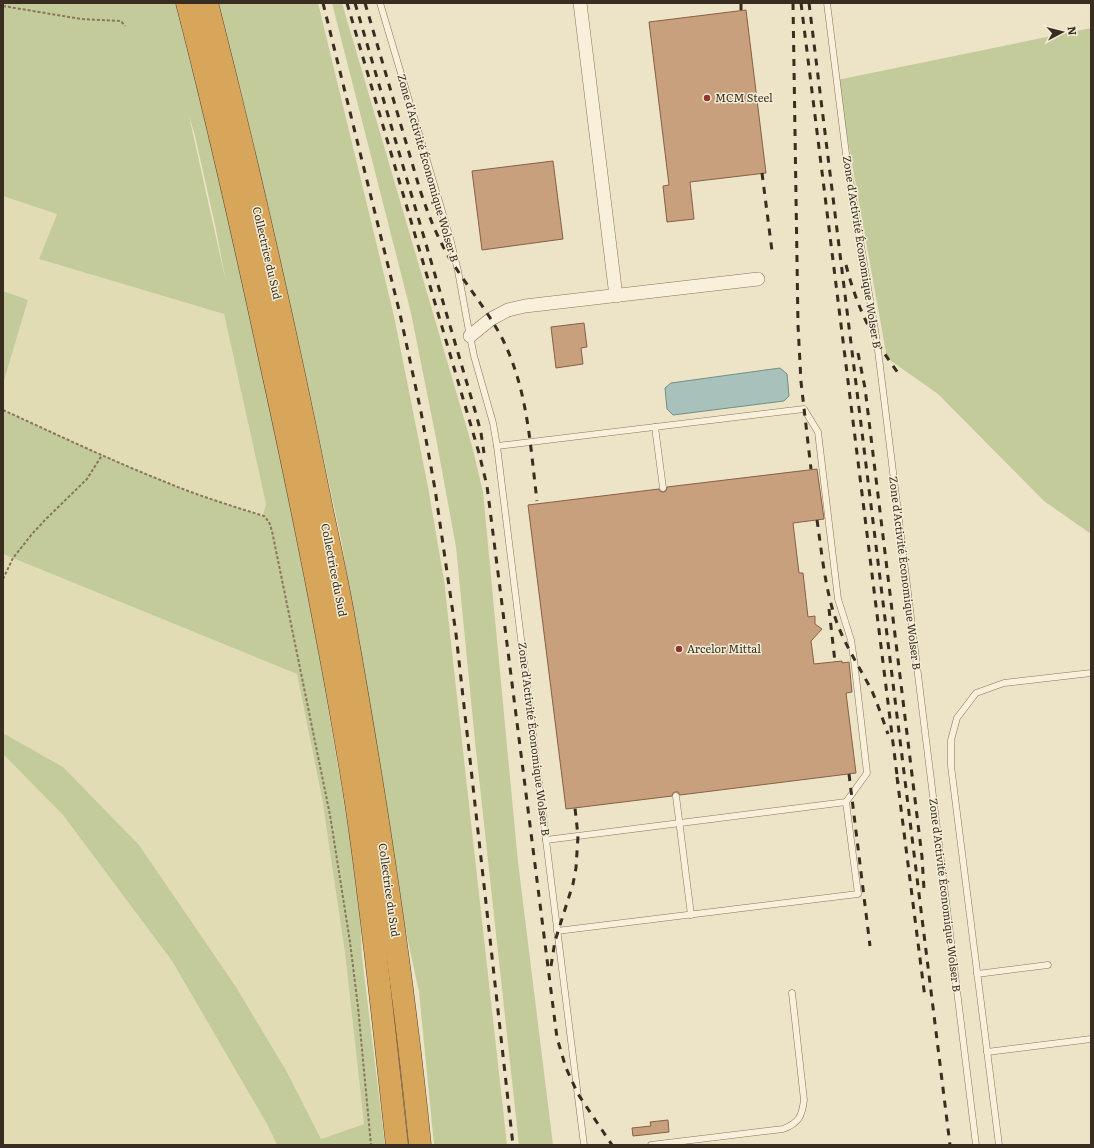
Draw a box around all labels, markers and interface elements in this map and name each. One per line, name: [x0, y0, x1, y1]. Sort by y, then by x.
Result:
north arrow: [1042, 12, 1082, 52]
text: N: [1064, 25, 1081, 36]
street label: Zone d'Activité Économique Wolser B: [394, 72, 463, 264]
place label: MCM Steel: [715, 89, 773, 105]
marker: MCM Steel: [702, 93, 712, 103]
street label: Zone d'Activité Économique Wolser B: [840, 154, 886, 349]
street label: Collectrice du Sud: [250, 205, 286, 301]
street label: Zone d'Activité Économique Wolser B: [886, 475, 926, 670]
street label: Collectrice du Sud: [318, 522, 352, 618]
place label: Arcelor Mittal: [687, 640, 761, 656]
street label: Zone d'Activité Économique Wolser B: [515, 641, 555, 836]
marker: Arcelor Mittal: [674, 644, 684, 654]
street label: Zone d'Activité Économique Wolser B: [926, 797, 966, 992]
street label: Collectrice du Sud: [375, 842, 405, 938]

